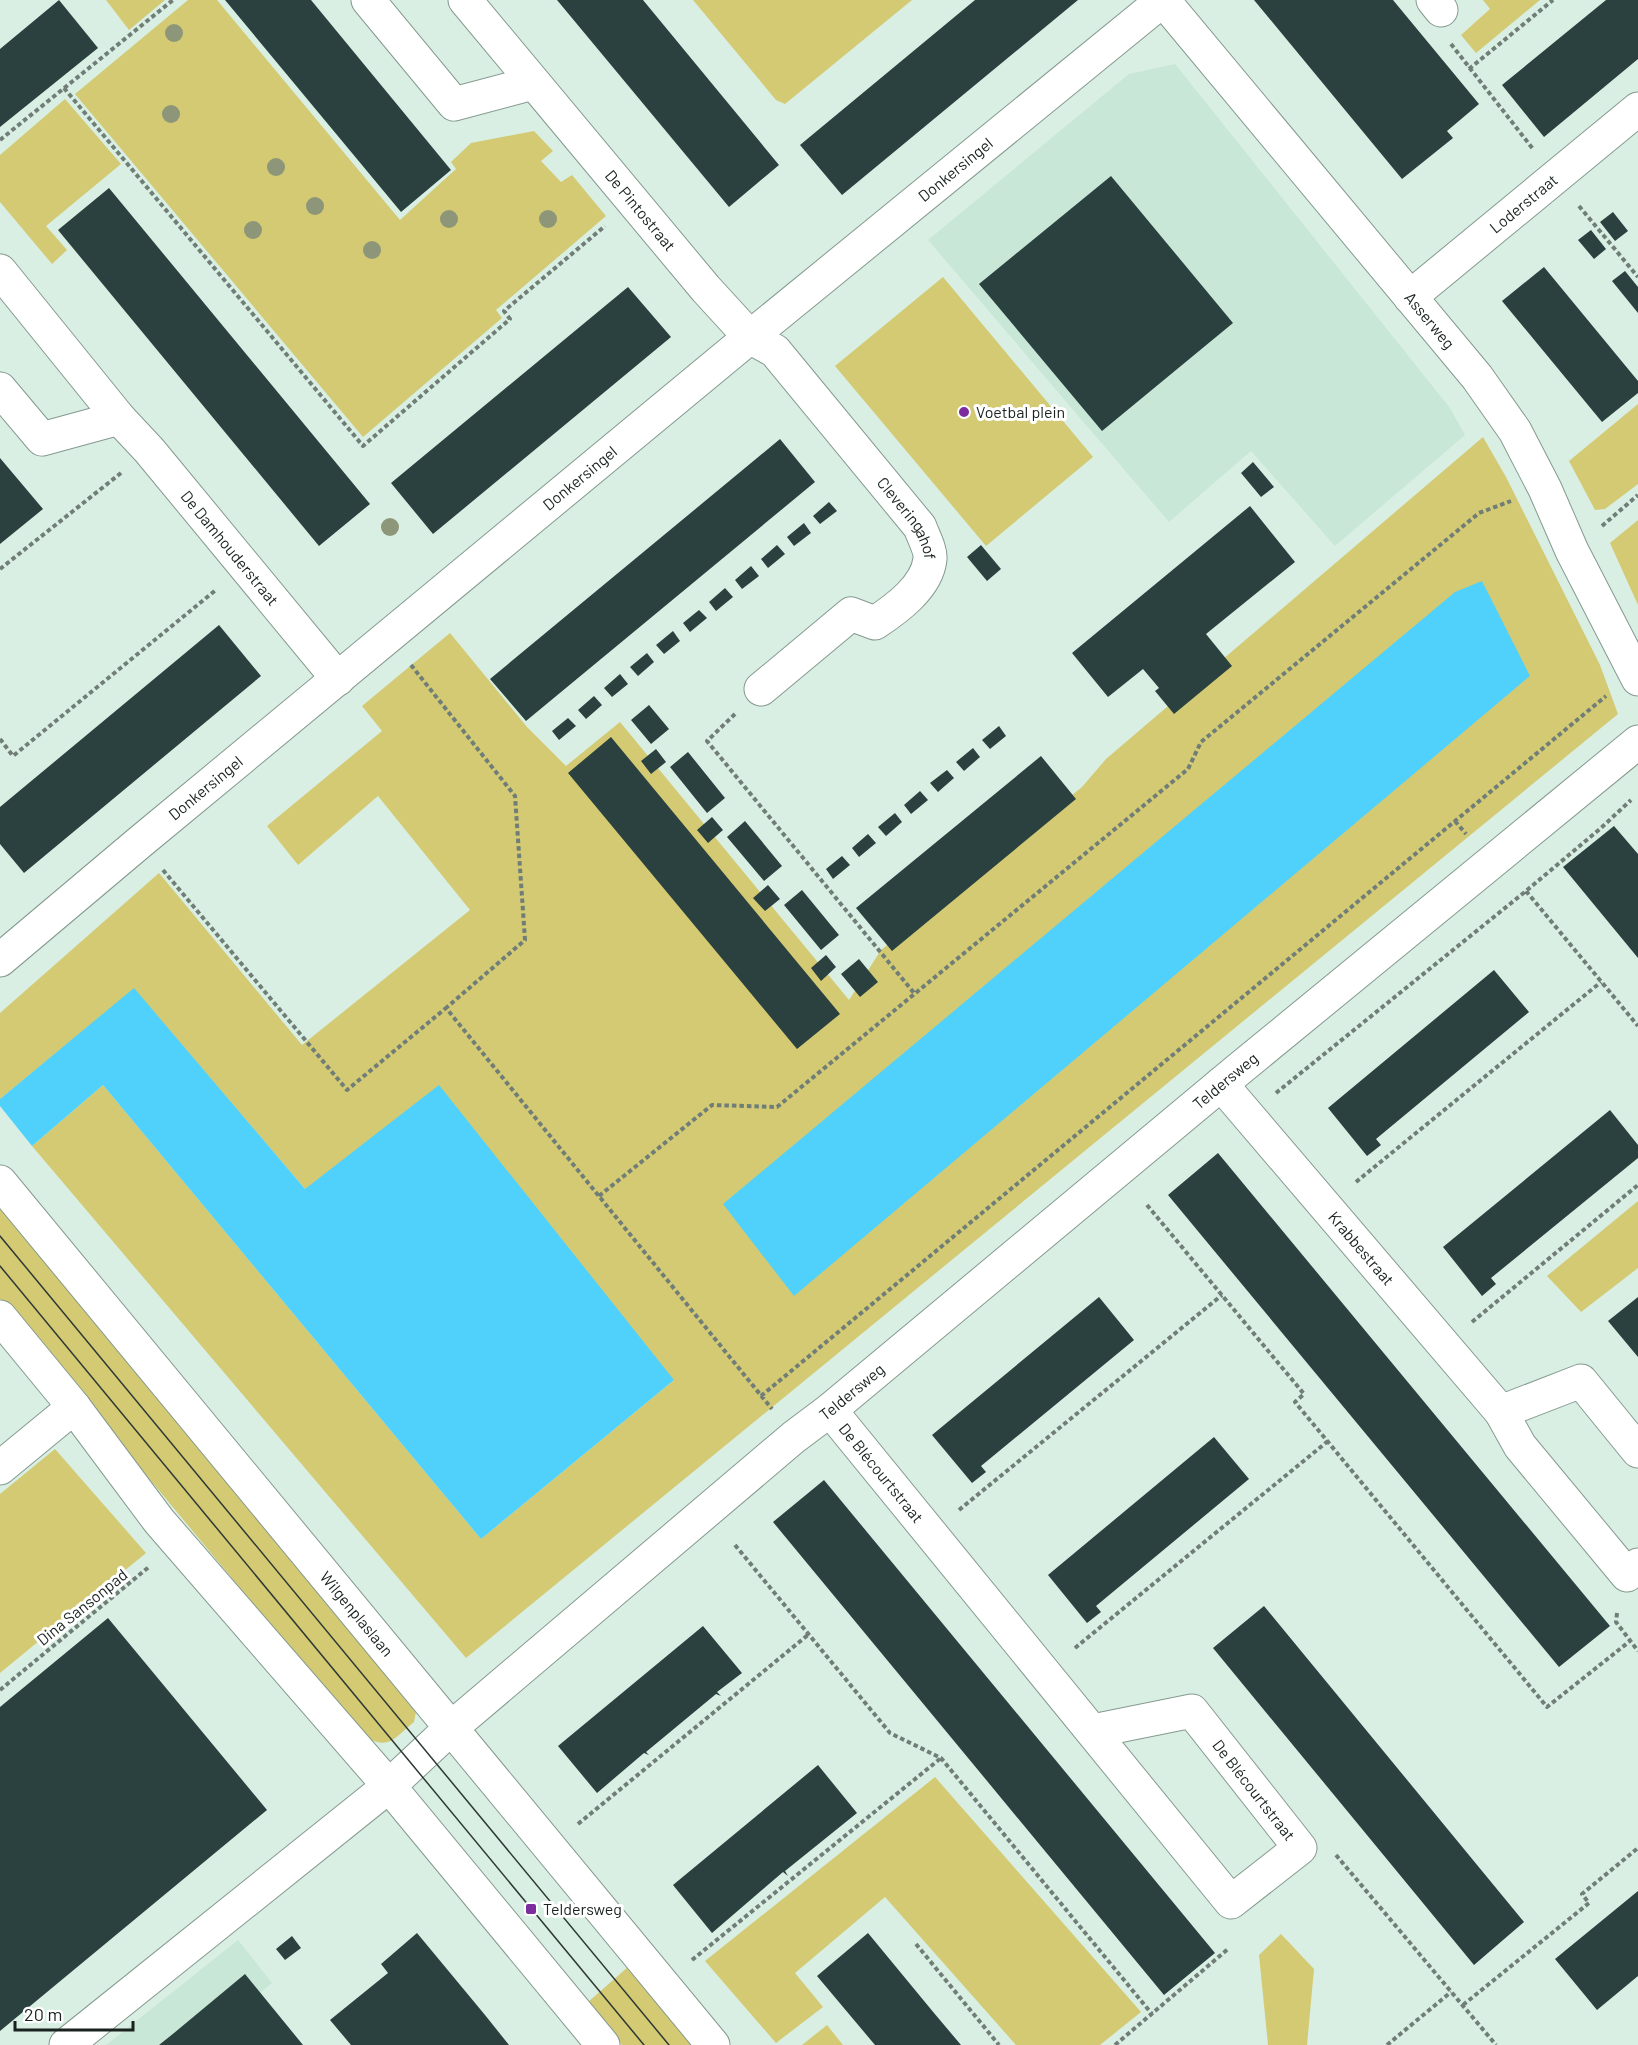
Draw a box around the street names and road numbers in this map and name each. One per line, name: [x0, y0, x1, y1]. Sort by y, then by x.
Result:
street label: Donkersingel: [914, 133, 996, 205]
street label: De Pintostraat: [602, 166, 680, 254]
street label: Loderstraat: [1485, 170, 1561, 237]
street label: Asserweg: [1401, 288, 1459, 352]
street label: Donkersingel: [539, 441, 620, 514]
street label: Cleveringahof: [874, 473, 940, 560]
street label: De Damhouderstraat: [177, 486, 283, 609]
street label: Donkersingel: [164, 751, 246, 824]
street label: Teldersweg: [1188, 1048, 1261, 1113]
street label: Krabbestraat: [1325, 1207, 1398, 1289]
street label: Teldersweg: [815, 1359, 888, 1424]
street label: De Blécourtstraat: [835, 1419, 928, 1526]
street label: Dina Sansonpad: [33, 1564, 131, 1649]
street label: Wilgenplaslaan: [316, 1567, 398, 1660]
street label: De Blécourtstraat: [1209, 1735, 1300, 1844]

